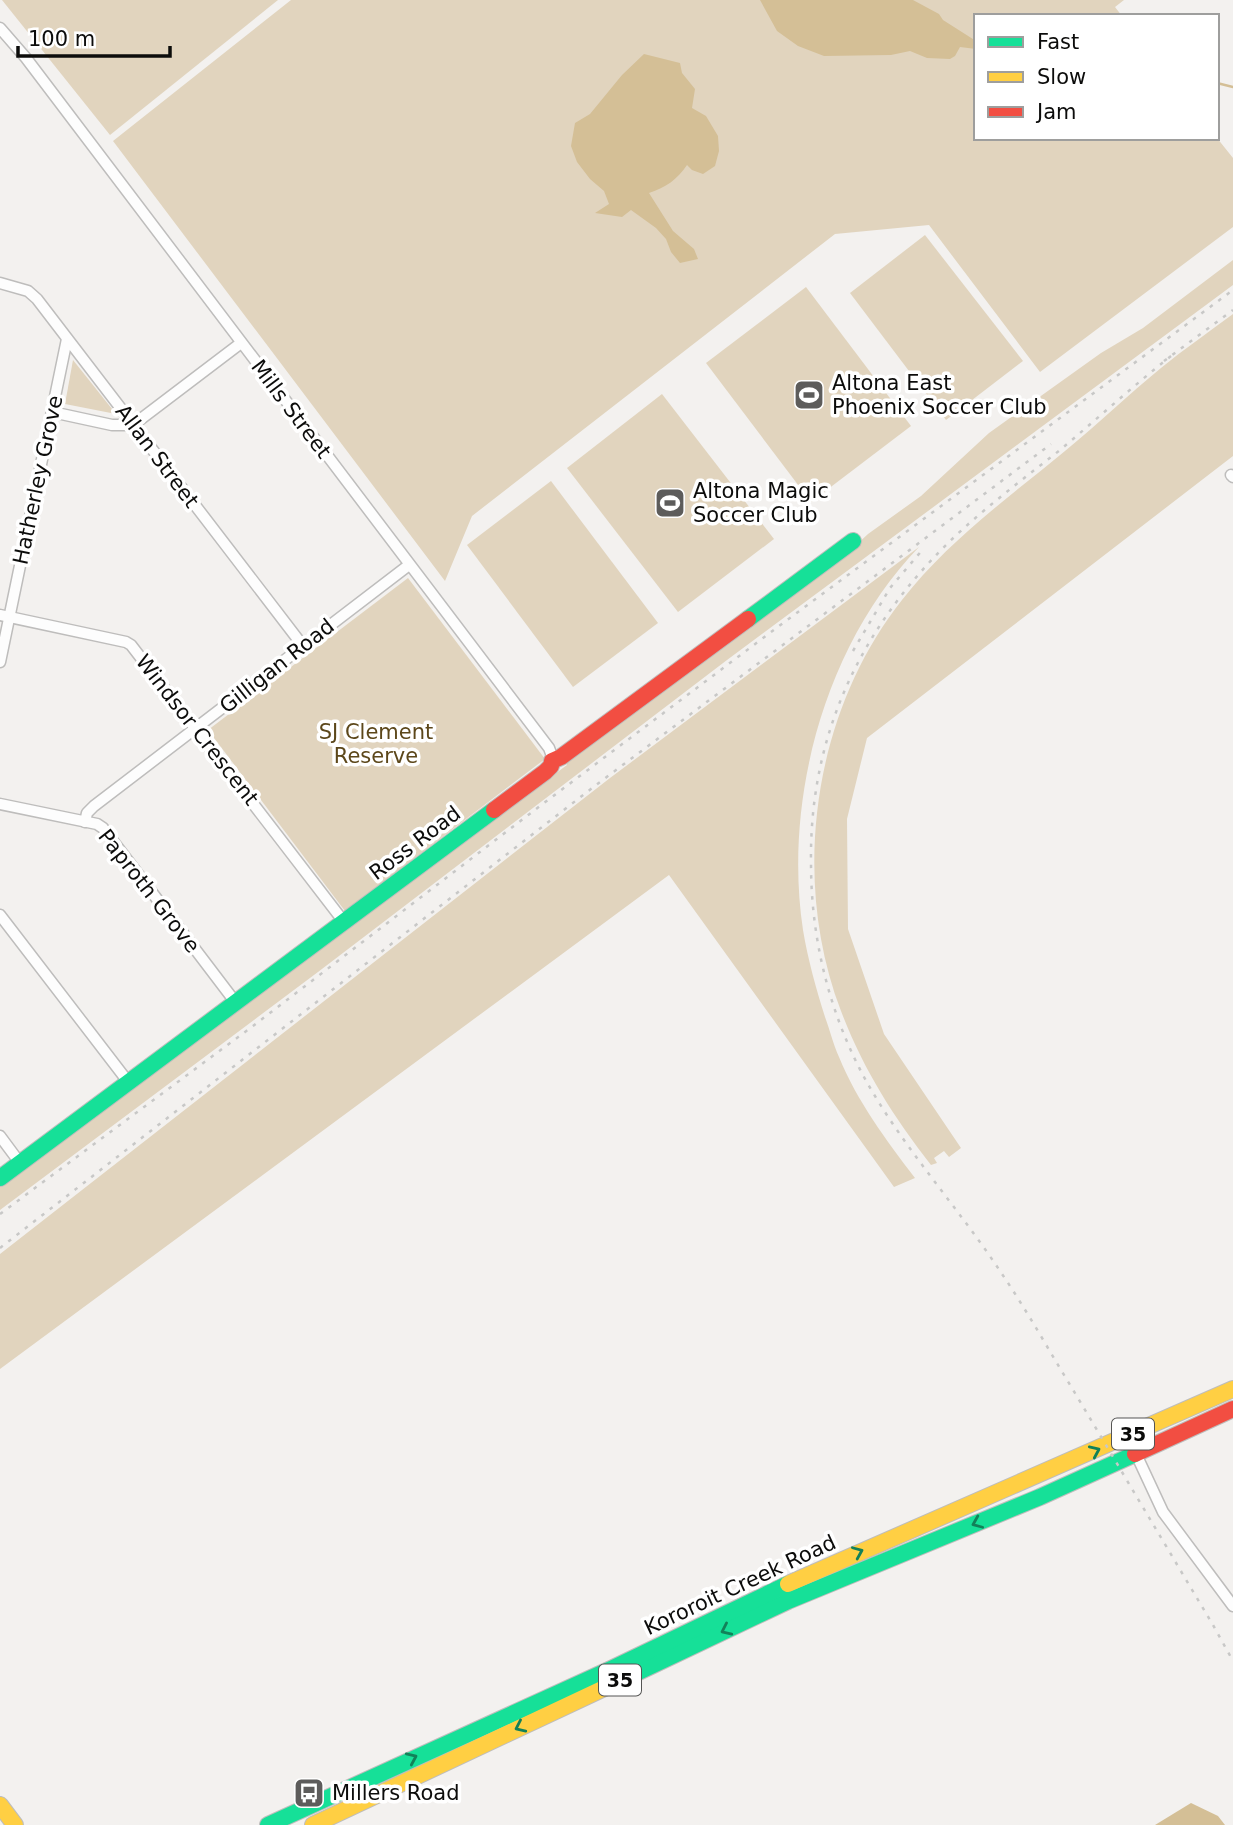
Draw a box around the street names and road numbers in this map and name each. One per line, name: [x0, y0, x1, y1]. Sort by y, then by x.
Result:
street label: Mills Street: [246, 355, 336, 463]
street label: Hatherley Grove: [8, 393, 68, 567]
street label: Allan Street: [110, 400, 204, 512]
street label: Gilligan Road: [215, 614, 339, 718]
street label: Windsor Crescent: [131, 650, 263, 810]
street label: Ross Road: [365, 801, 465, 885]
street label: Paproth Grove: [93, 825, 205, 957]
road number: 35: [1112, 1418, 1154, 1450]
street label: Kororoit Creek Road: [640, 1530, 840, 1640]
road number: 35: [599, 1664, 641, 1696]

